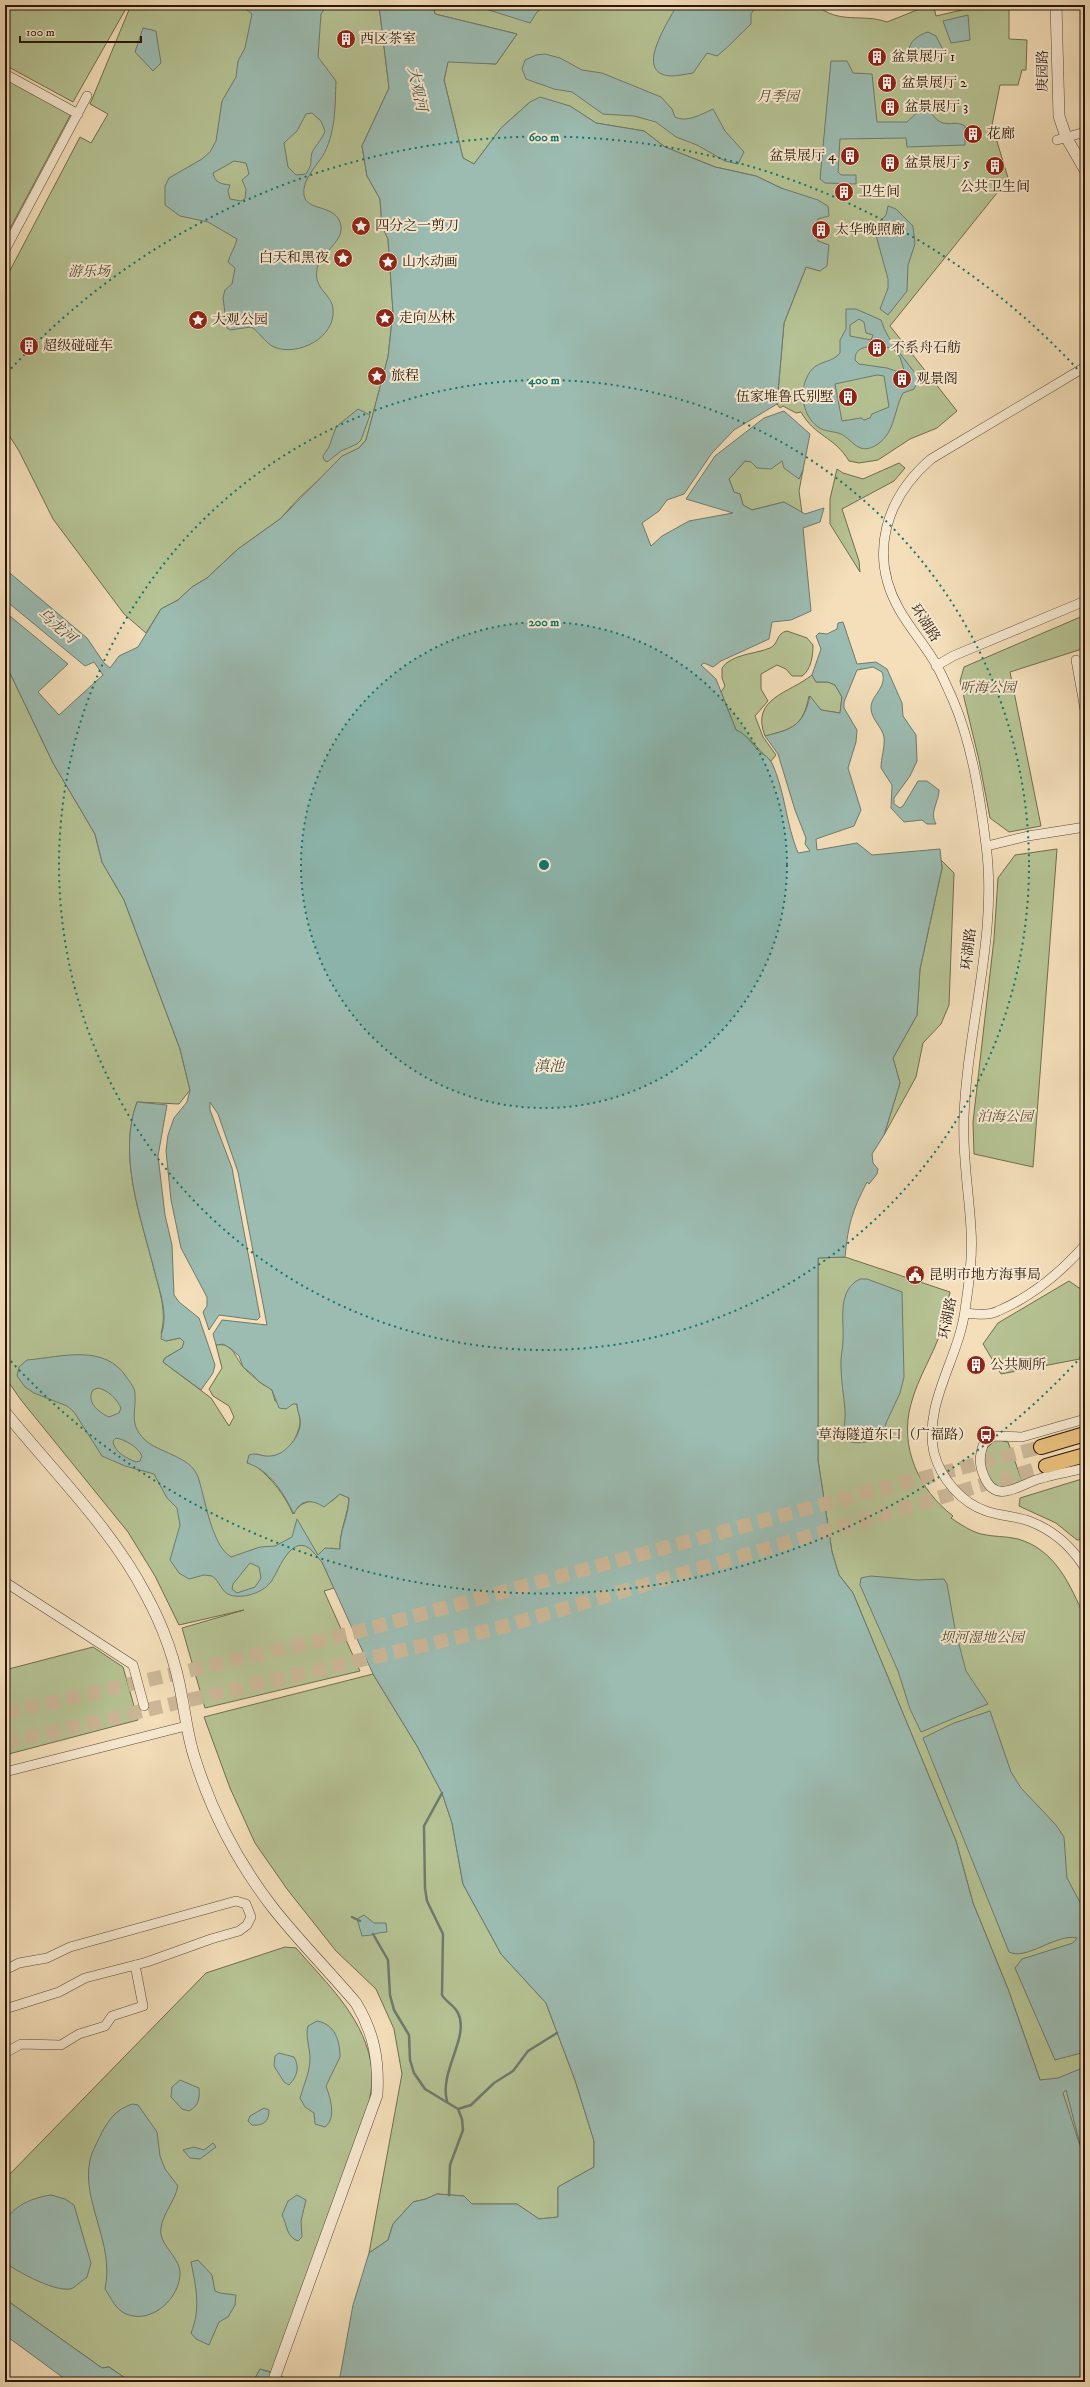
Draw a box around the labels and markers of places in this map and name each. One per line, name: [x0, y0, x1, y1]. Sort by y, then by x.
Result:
building icon: 西区茶室: [335, 28, 357, 50]
place label: 西区茶室: [360, 30, 416, 48]
building icon: 盆景展厅 1: [866, 46, 888, 68]
place label: 盆景展厅 1: [891, 48, 955, 66]
building icon: 盆景展厅 2: [876, 72, 898, 94]
place label: 盆景展厅 2: [901, 74, 967, 92]
building icon: 盆景展厅 3: [879, 96, 901, 118]
place label: 盆景展厅 3: [904, 98, 968, 116]
building icon: 花廊: [962, 123, 984, 145]
place label: 花廊: [987, 125, 1015, 143]
building icon: 盆景展厅 4: [839, 145, 861, 167]
place label: 盆景展厅 4: [769, 147, 837, 165]
building icon: 盆景展厅 5: [879, 152, 901, 174]
place label: 盆景展厅 5: [904, 154, 970, 172]
building icon: 公共卫生间: [984, 155, 1006, 177]
place label: 公共卫生间: [960, 178, 1030, 196]
building icon: 卫生间: [833, 181, 855, 203]
place label: 卫生间: [858, 183, 900, 201]
place icon: 四分之一剪刀: [350, 215, 372, 237]
place label: 四分之一剪刀: [375, 217, 459, 235]
building icon: 太华晚照廊: [810, 219, 832, 241]
place label: 太华晚照廊: [835, 221, 905, 239]
place icon: 白天和黑夜: [332, 247, 354, 269]
place label: 白天和黑夜: [259, 249, 329, 267]
place icon: 山水动画: [377, 251, 399, 273]
place label: 山水动画: [402, 253, 458, 271]
place icon: 走向丛林: [374, 307, 396, 329]
place icon: 大观公园: [187, 309, 209, 331]
place label: 走向丛林: [399, 309, 455, 327]
place label: 大观公园: [212, 311, 268, 329]
building icon: 超级碰碰车: [18, 335, 40, 357]
place label: 超级碰碰车: [43, 337, 113, 355]
building icon: 不系舟石舫: [866, 337, 888, 359]
place label: 不系舟石舫: [891, 339, 961, 357]
place icon: 旅程: [366, 365, 388, 387]
place label: 旅程: [391, 367, 419, 385]
building icon: 观景阁: [891, 368, 913, 390]
place label: 观景阁: [916, 370, 958, 388]
building icon: 伍家堆鲁氏别墅: [837, 386, 859, 408]
place label: 伍家堆鲁氏别墅: [736, 388, 834, 406]
centre of rings: [537, 858, 551, 872]
public building icon: 昆明市地方海事局: [904, 1264, 926, 1286]
place label: 昆明市地方海事局: [929, 1266, 1041, 1284]
building icon: 公共厕所: [965, 1354, 987, 1376]
place label: 公共厕所: [990, 1356, 1046, 1374]
bus stop icon: 草海隧道东口（广福路）: [975, 1424, 997, 1446]
place label: 草海隧道东口（广福路）: [818, 1426, 972, 1444]

